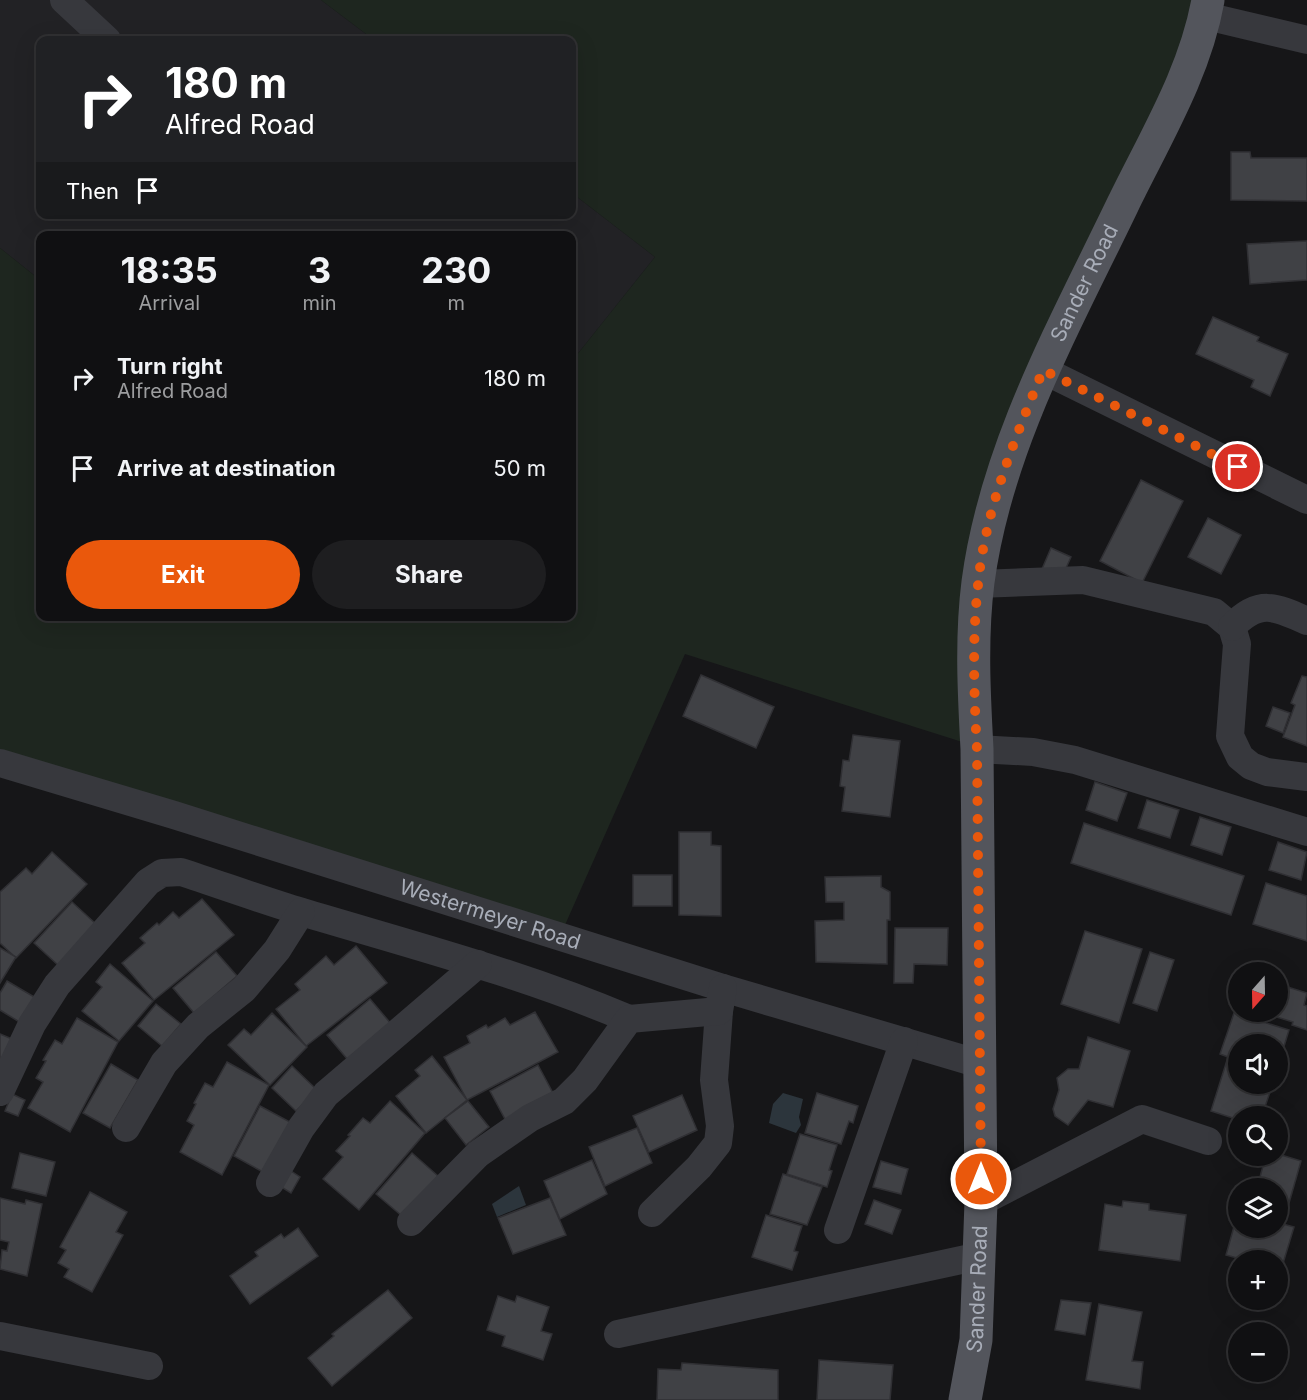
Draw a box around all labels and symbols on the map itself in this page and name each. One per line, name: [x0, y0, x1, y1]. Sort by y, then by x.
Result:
street label: Sander Road: [1045, 220, 1123, 346]
pin: [1212, 441, 1263, 492]
street label: Westermeyer Road: [397, 874, 584, 954]
north arrow: [1228, 962, 1288, 1022]
position arrow: [949, 1147, 1013, 1211]
street label: Sander Road: [961, 1225, 992, 1355]

